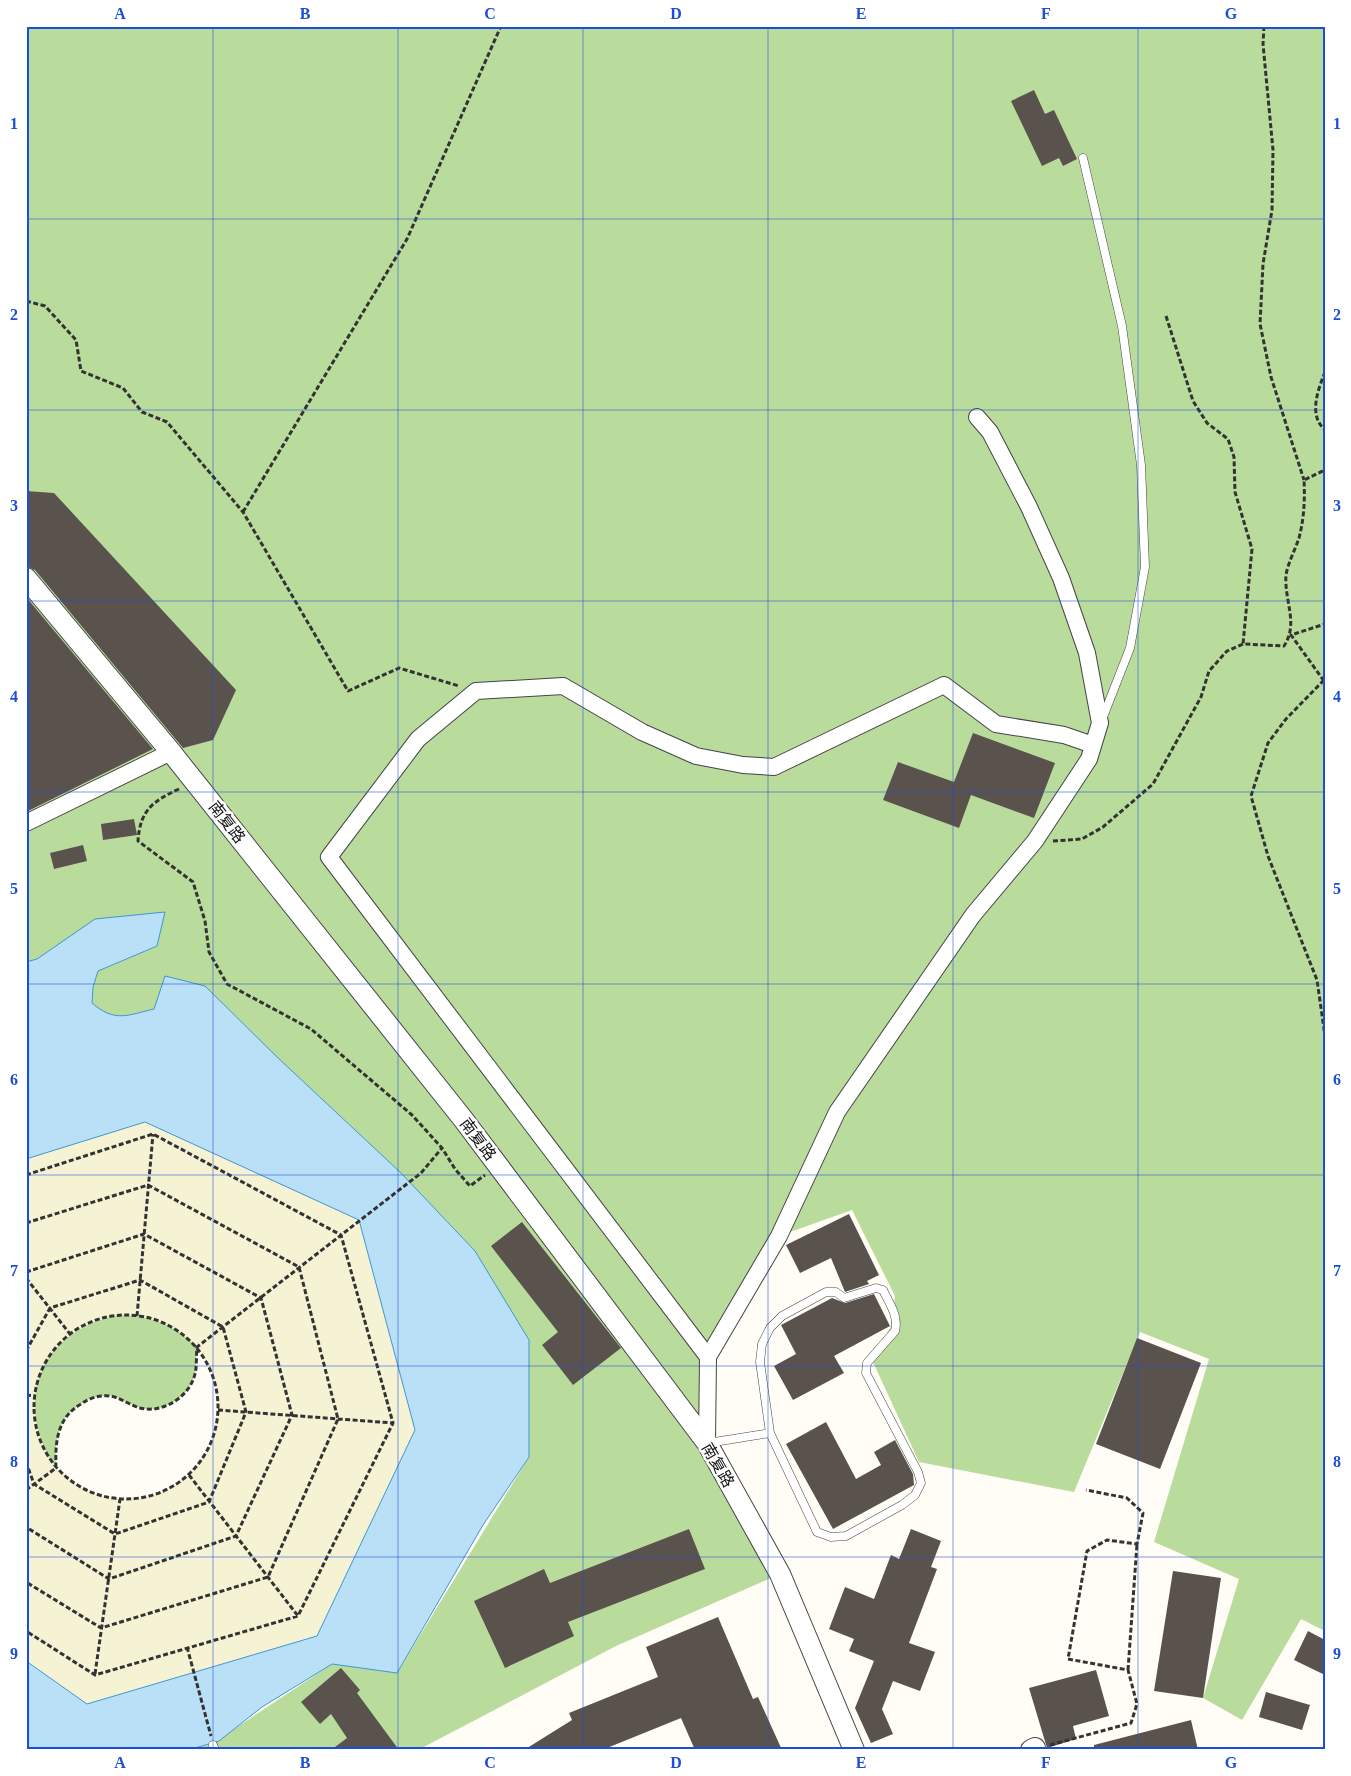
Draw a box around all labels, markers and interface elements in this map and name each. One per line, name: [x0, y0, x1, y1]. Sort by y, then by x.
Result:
text: A: [114, 5, 126, 22]
text: B: [300, 5, 311, 22]
text: C: [484, 5, 496, 22]
text: D: [670, 5, 682, 22]
text: E: [856, 5, 866, 22]
text: F: [1041, 5, 1051, 22]
text: G: [1225, 5, 1238, 22]
text: 1: [10, 115, 18, 132]
text: 1: [1333, 115, 1341, 132]
text: 2: [10, 306, 18, 323]
text: 2: [1333, 306, 1341, 323]
text: 3: [10, 497, 18, 514]
text: 3: [1333, 497, 1341, 514]
text: 4: [10, 688, 18, 705]
text: 4: [1333, 688, 1341, 705]
street label: 南复路: [206, 798, 248, 846]
text: 5: [10, 880, 18, 897]
text: 5: [1333, 880, 1341, 897]
text: 6: [10, 1071, 18, 1088]
text: 6: [1333, 1071, 1341, 1088]
street label: 南复路: [457, 1115, 499, 1163]
text: 7: [10, 1262, 18, 1279]
text: 7: [1333, 1262, 1341, 1279]
street label: 南复路: [699, 1440, 737, 1490]
text: 8: [10, 1453, 18, 1470]
text: 8: [1333, 1453, 1341, 1470]
text: 9: [10, 1645, 18, 1662]
text: 9: [1333, 1645, 1341, 1662]
text: A: [114, 1754, 126, 1771]
text: B: [300, 1754, 311, 1771]
text: C: [484, 1754, 496, 1771]
text: D: [670, 1754, 682, 1771]
text: E: [856, 1754, 866, 1771]
text: F: [1041, 1754, 1051, 1771]
text: G: [1225, 1754, 1238, 1771]

